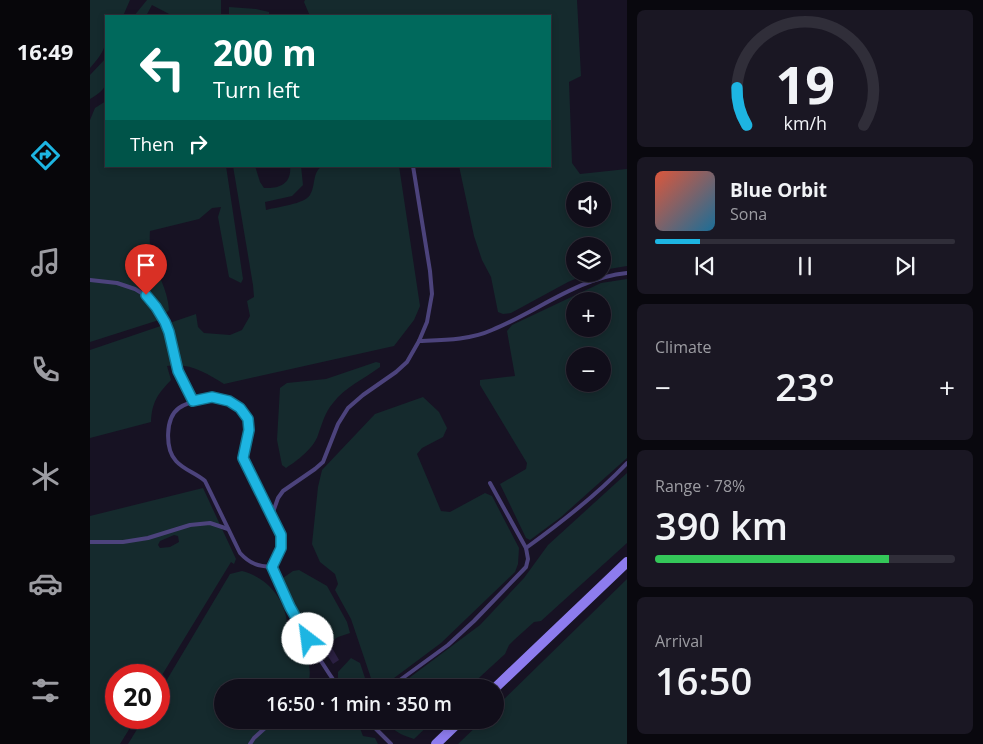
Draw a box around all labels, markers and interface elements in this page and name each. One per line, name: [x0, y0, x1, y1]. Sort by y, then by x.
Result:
text: 200 m: [213, 29, 317, 76]
icon: left: [130, 35, 195, 100]
text: 16:49: [17, 36, 73, 66]
text: 19: [775, 48, 835, 119]
text: Turn left: [213, 74, 300, 104]
text: km/h: [783, 111, 827, 135]
icon: right: [184, 130, 212, 158]
text: Then: [130, 131, 174, 157]
icon: directions: [28, 138, 63, 173]
text: Blue Orbit: [730, 177, 827, 203]
map controls: [566, 182, 611, 392]
button: sound: [566, 182, 611, 227]
text: Sona: [730, 203, 767, 225]
button: layers: [566, 237, 611, 282]
pin: [125, 244, 167, 295]
icon: music: [28, 245, 63, 280]
icon: arrive: [132, 251, 160, 279]
icon: previous: [691, 252, 719, 280]
icon: pause: [791, 252, 819, 280]
icon: next: [891, 252, 919, 280]
button: +: [566, 292, 611, 337]
text: Climate: [655, 336, 712, 358]
button: −: [566, 347, 611, 392]
icon: phone: [28, 352, 63, 387]
text: 23°: [775, 360, 835, 412]
text: −: [655, 368, 671, 406]
text: +: [939, 368, 955, 406]
icon: climate: [28, 459, 63, 494]
text: Range · 78%: [655, 475, 745, 497]
text: 390 km: [655, 499, 788, 551]
icon: car: [28, 566, 63, 601]
position arrow: [281, 612, 333, 664]
text: Arrival: [655, 630, 703, 652]
text: 16:50: [655, 654, 752, 706]
speed limit sign: 20: [105, 664, 170, 729]
icon: filters: [28, 673, 63, 708]
text: 16:50 · 1 min · 350 m: [266, 691, 452, 717]

